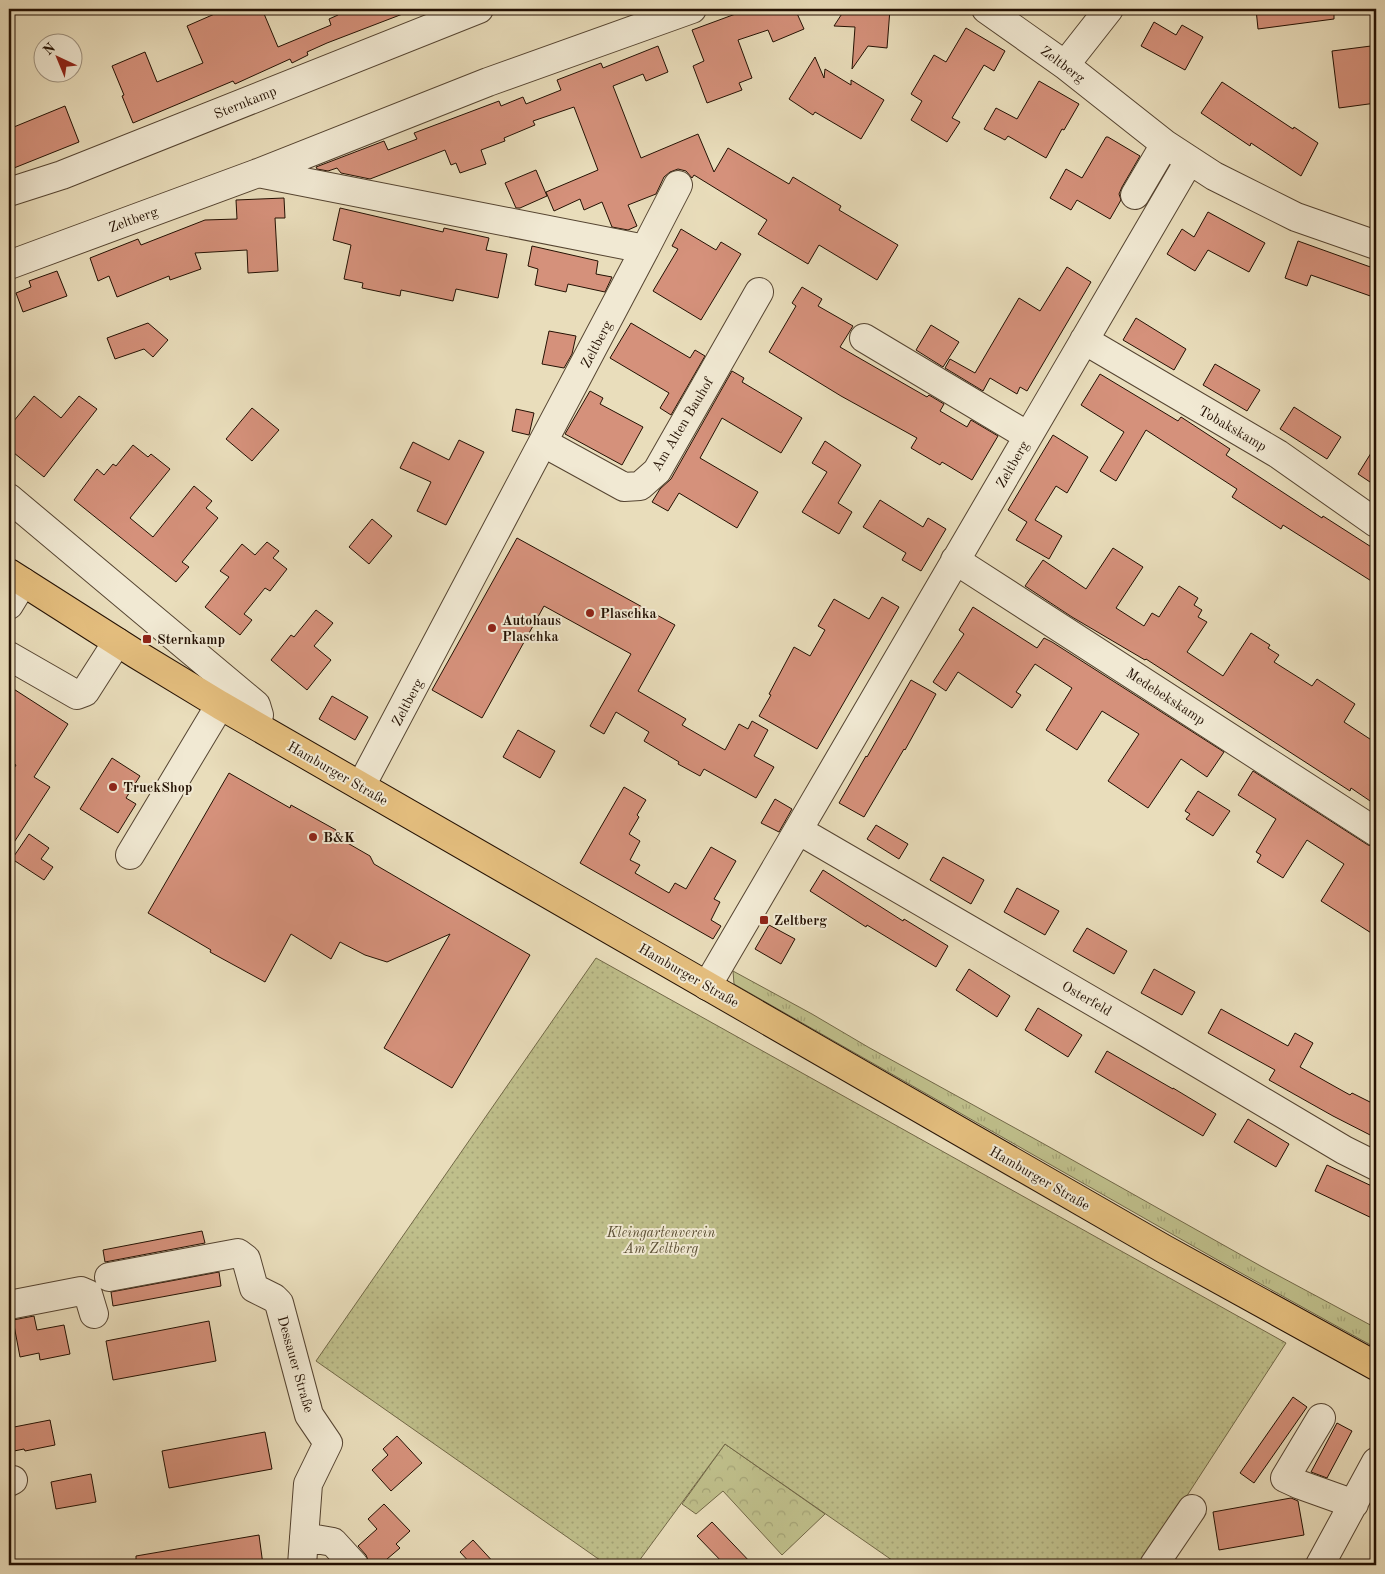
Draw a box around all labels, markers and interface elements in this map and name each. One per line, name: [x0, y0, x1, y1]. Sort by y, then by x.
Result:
north arrow: [32, 32, 82, 82]
text: N: [41, 40, 59, 58]
street label: Zeltberg: [1038, 44, 1087, 86]
street label: Sternkamp: [212, 84, 279, 122]
street label: Zeltberg: [107, 204, 160, 235]
street label: Zeltberg: [579, 318, 615, 370]
street label: Am Alten Bauhof: [649, 374, 717, 474]
street label: Tobakskamp: [1196, 404, 1269, 454]
street label: Zeltberg: [994, 438, 1032, 490]
marker: Plaschka: [584, 607, 596, 619]
place label: Plaschka: [600, 607, 657, 621]
place label: Autohaus Plaschka: [502, 614, 561, 644]
marker: Autohaus Plaschka: [486, 622, 498, 634]
marker: Sternkamp: [141, 633, 153, 645]
place label: Sternkamp: [157, 633, 225, 647]
street label: Medebekskamp: [1123, 666, 1208, 728]
street label: Zeltberg: [390, 676, 426, 728]
street label: Hamburger Straße: [285, 740, 390, 808]
marker: TruckShop: [107, 781, 119, 793]
place label: TruckShop: [123, 781, 192, 795]
marker: B&K: [307, 831, 319, 843]
place label: B&K: [323, 831, 355, 845]
marker: Zeltberg: [758, 914, 770, 926]
place label: Zeltberg: [774, 914, 827, 928]
street label: Hamburger Straße: [636, 942, 741, 1010]
street label: Osterfeld: [1059, 979, 1114, 1019]
street label: Hamburger Straße: [987, 1145, 1092, 1213]
park label: Kleingartenverein Am Zeltberg: [606, 1226, 715, 1257]
street label: Dessauer Straße: [275, 1314, 316, 1414]

